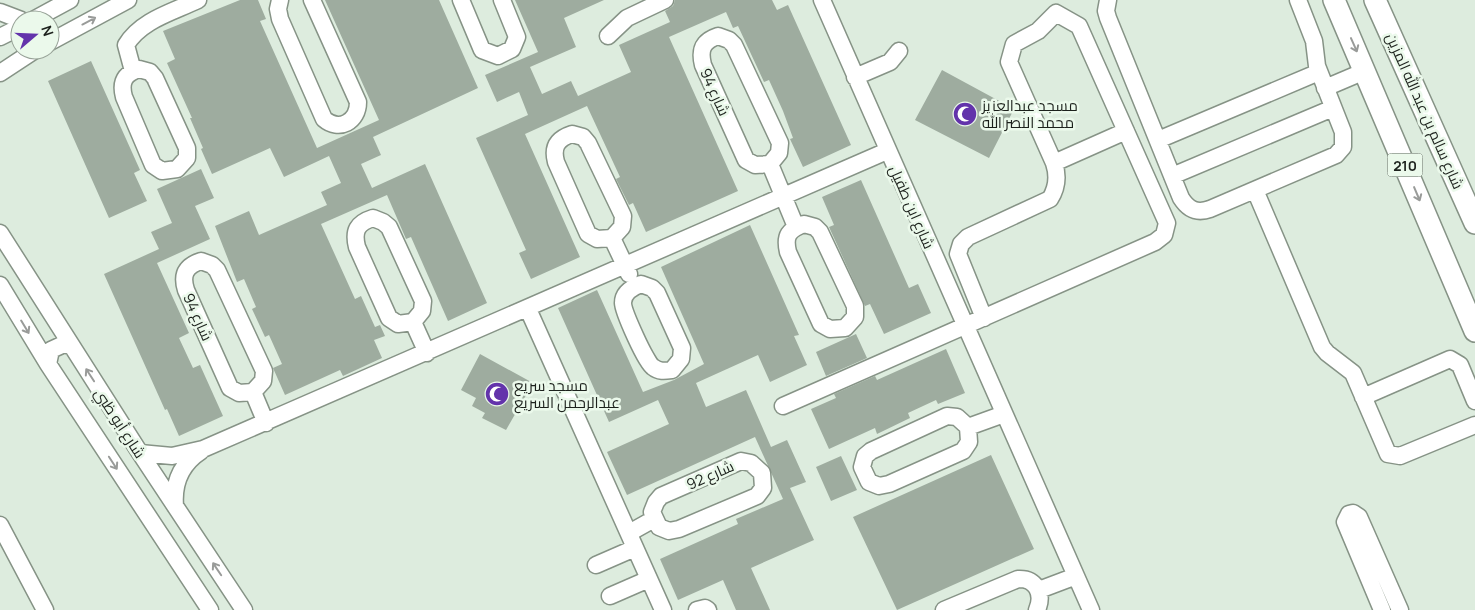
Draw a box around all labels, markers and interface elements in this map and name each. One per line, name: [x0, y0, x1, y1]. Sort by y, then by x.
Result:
north arrow: [10, 10, 60, 60]
one-way arrow: [81, 16, 96, 26]
text: N: [37, 23, 58, 38]
street label: شارع سالم بن عبد الله المزين: [1380, 30, 1469, 193]
one-way arrow: [1349, 37, 1359, 52]
street label: شارع 94: [694, 65, 735, 120]
place label: مسجد عبدالعزيز محمد النصر الله: [981, 95, 1078, 133]
mosque icon: مسجد عبدالعزيز محمد النصر الله: [952, 101, 978, 127]
road number: 210: [1388, 154, 1422, 176]
street label: شارع ابن طفيل: [883, 162, 940, 252]
one-way arrow: [1413, 186, 1422, 201]
street label: شارع 94: [177, 290, 218, 345]
one-way arrow: [21, 319, 31, 333]
one-way arrow: [84, 368, 95, 382]
place label: مسجد سريع عبدالرحمن السريع: [514, 375, 620, 414]
mosque icon: مسجد سريع عبدالرحمن السريع: [484, 381, 510, 407]
street label: شارع أبو ظبي: [88, 384, 150, 463]
street label: شارع 92: [683, 455, 737, 496]
one-way arrow: [108, 456, 118, 470]
one-way arrow: [212, 563, 222, 577]

